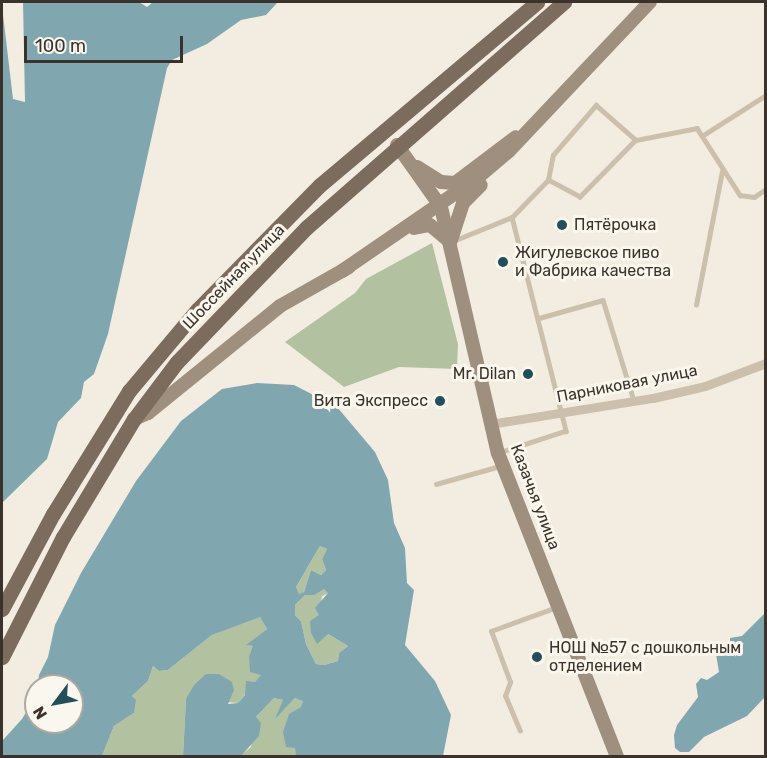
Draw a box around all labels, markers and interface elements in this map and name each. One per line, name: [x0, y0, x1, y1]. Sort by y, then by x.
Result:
scale bar: [27, 24, 186, 62]
text: 100 m: [35, 35, 86, 57]
place label: Пятёрочка: [574, 215, 656, 235]
marker: Пятёрочка: [555, 218, 569, 232]
street label: Шоссейная улица: [179, 221, 289, 333]
place label: Жигулевское пиво и Фабрика качества: [515, 243, 671, 281]
marker: Жигулевское пиво и Фабрика качества: [496, 255, 510, 269]
street label: Парниковая улица: [555, 361, 699, 407]
place label: Mr. Dilan: [453, 364, 516, 384]
marker: Mr. Dilan: [521, 367, 535, 381]
place label: Вита Экспресс: [314, 391, 428, 411]
marker: Вита Экспресс: [433, 394, 447, 408]
street label: Казачья улица: [506, 441, 564, 553]
place label: НОШ №57 с дошкольным отделением: [549, 638, 741, 676]
marker: НОШ №57 с дошкольным отделением: [530, 650, 544, 664]
north arrow: [24, 674, 84, 734]
text: N: [29, 703, 51, 723]

